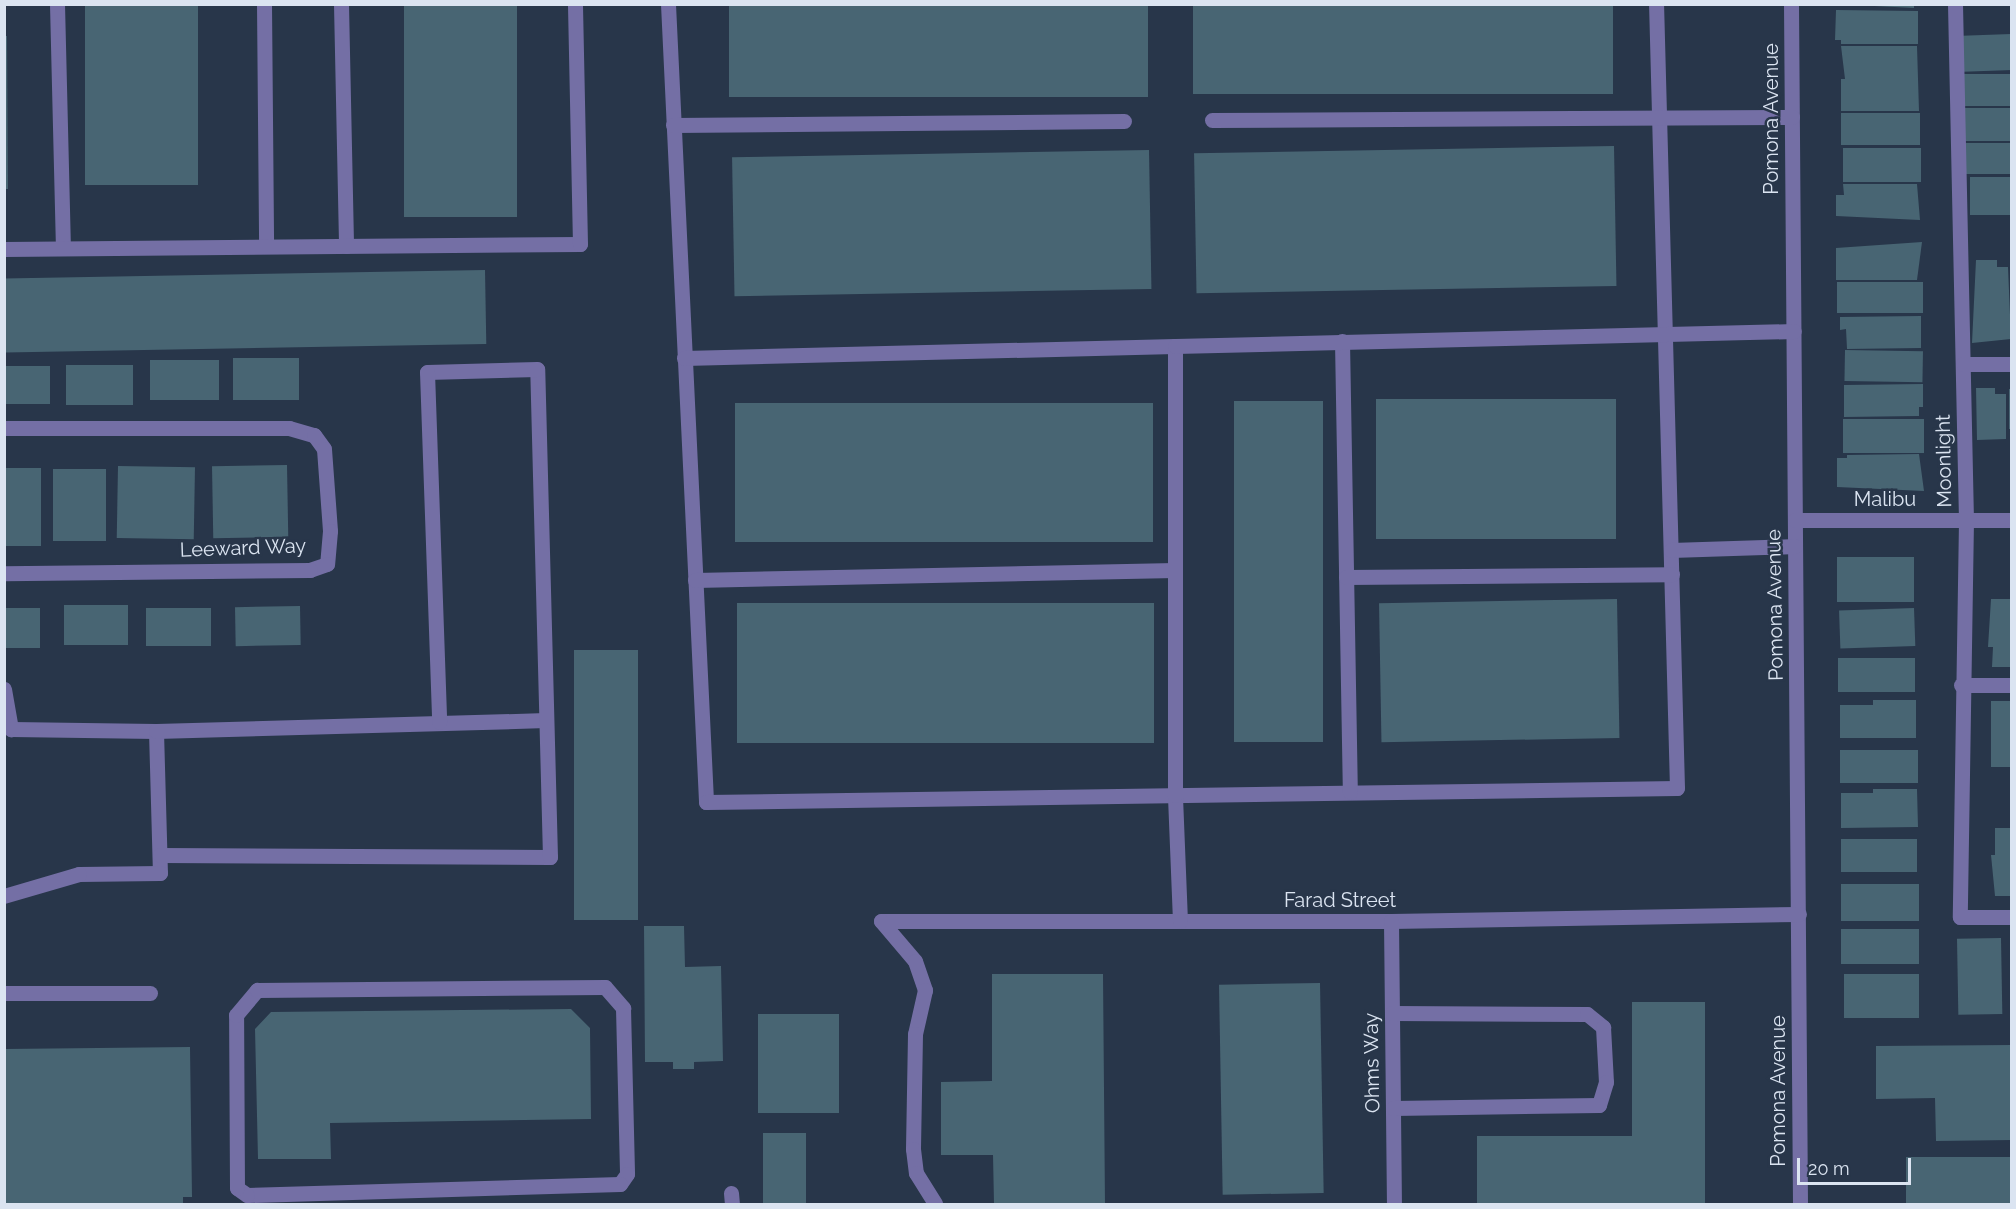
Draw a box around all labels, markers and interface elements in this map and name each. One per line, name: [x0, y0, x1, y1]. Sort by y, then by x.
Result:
street label: Pomona Avenue: [1759, 43, 1783, 195]
street label: Moonlight: [1931, 414, 1957, 508]
street label: Malibu: [1854, 487, 1916, 511]
street label: Pomona Avenue: [1762, 529, 1788, 681]
street label: Leeward Way: [179, 534, 307, 562]
street label: Farad Street: [1284, 888, 1396, 912]
street label: Ohms Way: [1359, 1012, 1385, 1114]
street label: Pomona Avenue: [1766, 1015, 1790, 1167]
scale bar: [1800, 1146, 1914, 1184]
text: 20 m: [1808, 1158, 1850, 1179]

